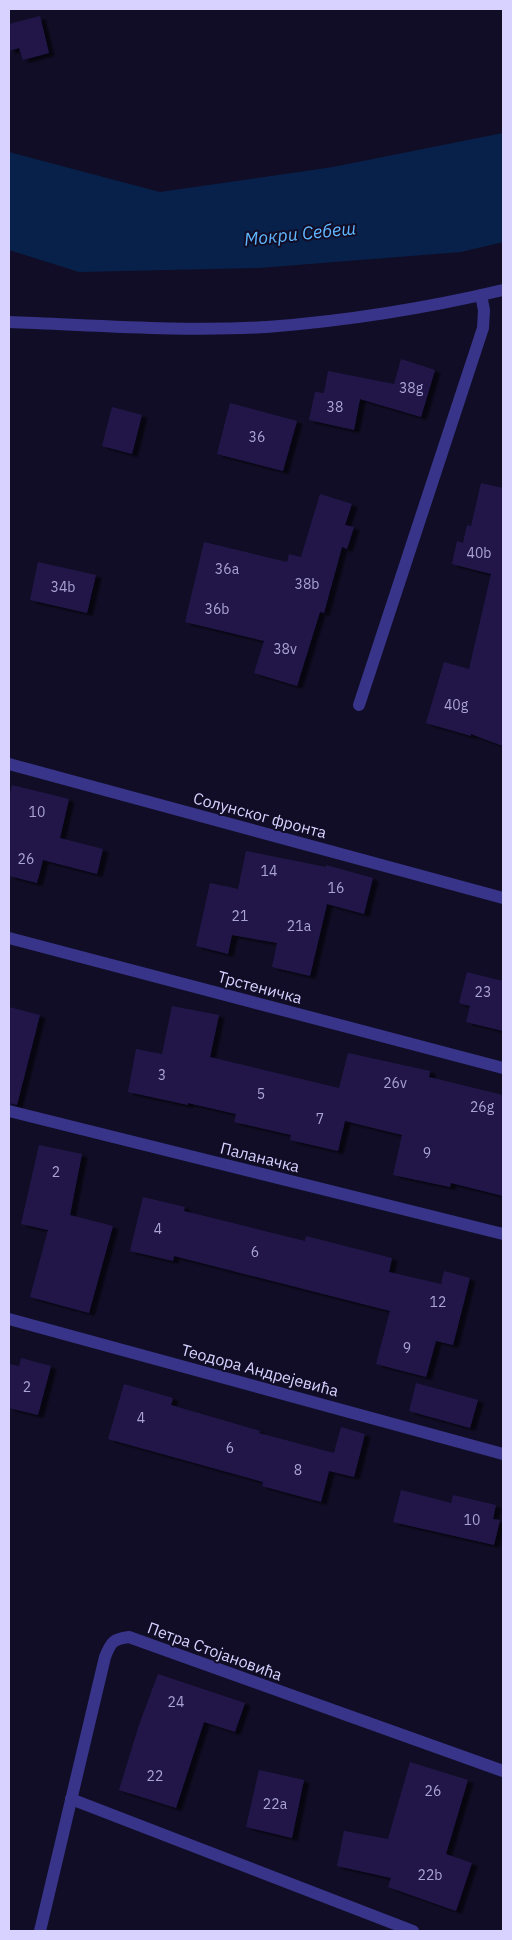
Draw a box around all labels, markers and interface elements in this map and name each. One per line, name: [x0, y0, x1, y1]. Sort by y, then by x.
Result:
water label: Мокри Себеш: [243, 216, 357, 251]
house number: 38g: [399, 379, 424, 397]
house number: 38: [327, 398, 343, 416]
house number: 36: [249, 428, 265, 446]
house number: 40b: [467, 544, 491, 562]
house number: 36a: [215, 560, 240, 578]
house number: 38b: [295, 575, 319, 593]
house number: 34b: [51, 578, 75, 596]
house number: 36b: [205, 600, 229, 618]
house number: 38v: [273, 640, 297, 658]
house number: 40g: [444, 696, 469, 714]
street label: Солунског фронта: [191, 788, 329, 843]
house number: 10: [29, 803, 45, 821]
house number: 26: [18, 850, 34, 868]
house number: 14: [261, 862, 277, 880]
house number: 16: [328, 879, 344, 897]
house number: 21: [232, 907, 248, 925]
house number: 21a: [287, 917, 312, 935]
street label: Трстеничка: [216, 966, 305, 1008]
house number: 23: [475, 983, 491, 1001]
house number: 3: [158, 1066, 166, 1084]
house number: 26v: [383, 1074, 407, 1092]
house number: 5: [257, 1085, 265, 1103]
house number: 26g: [470, 1098, 495, 1116]
house number: 7: [316, 1110, 324, 1128]
street label: Паланачка: [218, 1138, 302, 1177]
house number: 9: [423, 1144, 431, 1162]
house number: 2: [52, 1163, 60, 1181]
house number: 4: [154, 1220, 162, 1238]
house number: 6: [251, 1243, 259, 1261]
house number: 12: [430, 1293, 446, 1311]
street label: Теодора Андрејевића: [179, 1339, 341, 1401]
house number: 9: [403, 1339, 411, 1357]
house number: 2: [23, 1378, 31, 1396]
house number: 4: [137, 1409, 145, 1427]
house number: 6: [226, 1439, 234, 1457]
house number: 8: [294, 1461, 302, 1479]
house number: 10: [464, 1511, 480, 1529]
street label: Петра Стојановића: [145, 1617, 286, 1685]
house number: 24: [168, 1693, 184, 1711]
house number: 22: [147, 1767, 163, 1785]
house number: 26: [425, 1782, 441, 1800]
house number: 22a: [263, 1795, 288, 1813]
house number: 22b: [418, 1866, 442, 1884]

